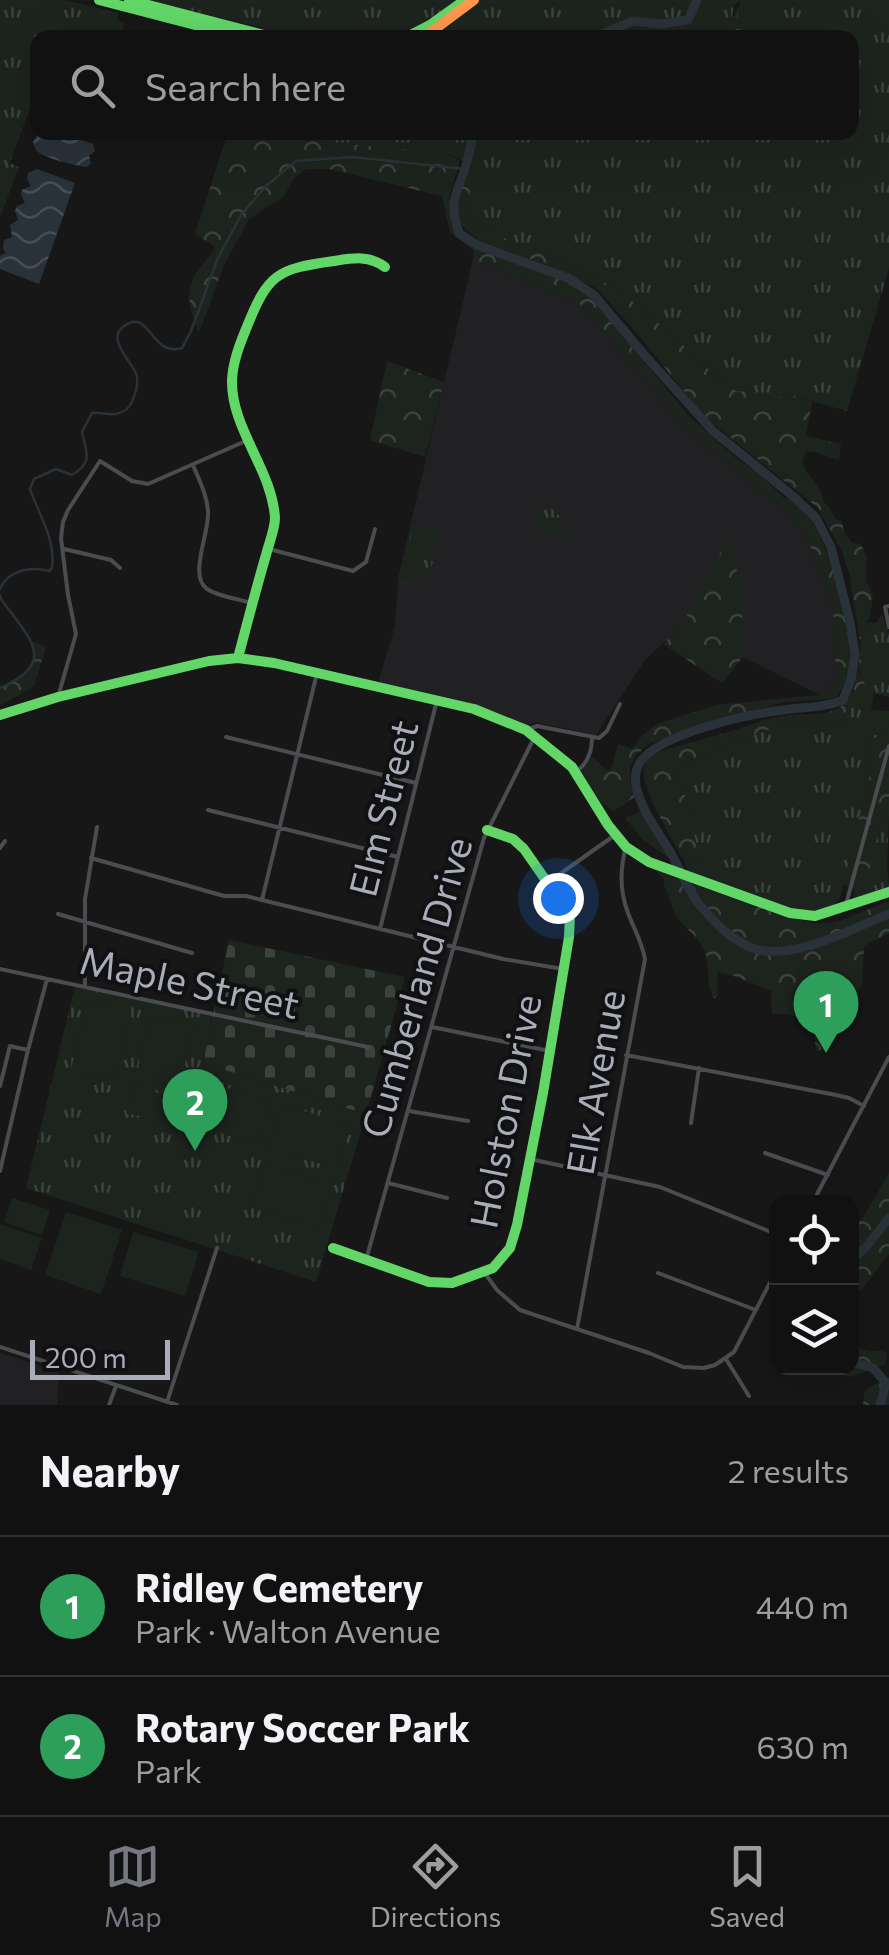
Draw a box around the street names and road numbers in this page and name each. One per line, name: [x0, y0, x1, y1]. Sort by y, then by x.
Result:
street label: Elm Street: [337, 715, 427, 901]
street label: Cumberland Drive: [350, 831, 480, 1143]
street label: Maple Street: [76, 935, 304, 1027]
street label: Elk Avenue: [555, 986, 633, 1178]
street label: Holston Drive: [458, 990, 550, 1232]

